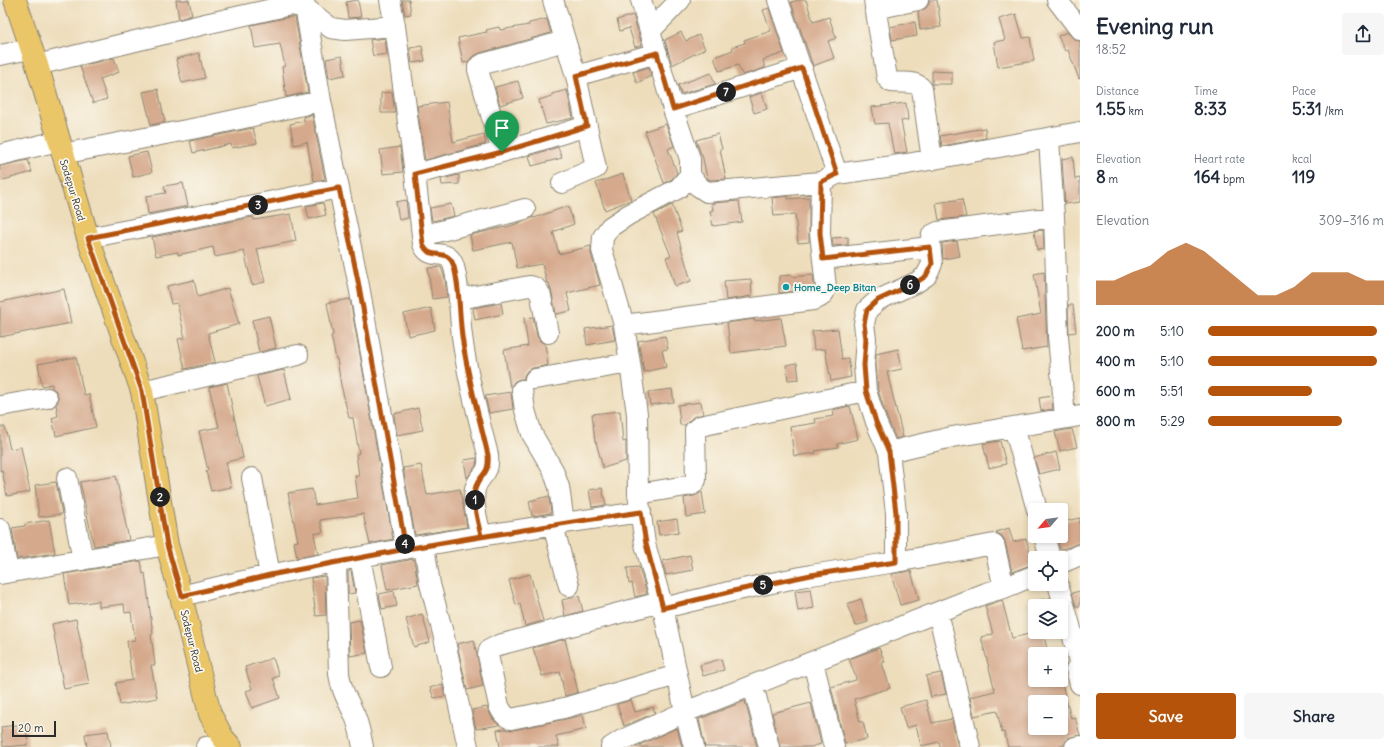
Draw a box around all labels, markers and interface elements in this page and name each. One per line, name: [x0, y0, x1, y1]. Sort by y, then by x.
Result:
text: Evening run: [1096, 12, 1214, 40]
button: share: [1342, 13, 1384, 55]
text: 18:52: [1096, 41, 1126, 58]
pin: 7: [716, 82, 736, 102]
text: Distance: [1096, 84, 1139, 98]
text: Time: [1194, 84, 1218, 98]
text: Pace: [1292, 84, 1316, 98]
text: 7: [723, 85, 729, 99]
text: 1.55: [1096, 98, 1126, 120]
text: 8:33: [1194, 98, 1227, 120]
text: 5:31: [1292, 98, 1322, 120]
text: km: [1126, 104, 1144, 118]
text: /km: [1322, 104, 1344, 118]
pin: [485, 111, 519, 152]
icon: arrive: [491, 117, 513, 139]
text: Elevation: [1096, 152, 1141, 166]
text: Heart rate: [1194, 152, 1245, 166]
text: kcal: [1292, 152, 1312, 166]
street label: Sodepur Road: [57, 158, 88, 223]
text: 8: [1096, 166, 1106, 188]
text: 164: [1194, 166, 1220, 188]
text: 119: [1292, 166, 1315, 188]
text: m: [1106, 172, 1118, 186]
text: bpm: [1220, 172, 1245, 186]
pin: 3: [248, 195, 268, 215]
text: 3: [255, 198, 261, 212]
text: Elevation: [1096, 212, 1149, 229]
text: 309–316 m: [1319, 212, 1384, 229]
pin: 6: [900, 275, 920, 295]
text: 6: [907, 278, 913, 292]
place label: Home_Deep Bitan: [794, 281, 877, 294]
marker: Home_Deep Bitan: [781, 282, 791, 292]
text: 200 m: [1096, 323, 1135, 340]
text: 5:10: [1160, 323, 1184, 340]
text: 400 m: [1096, 353, 1135, 370]
text: 5:10: [1160, 353, 1184, 370]
text: 600 m: [1096, 383, 1135, 400]
text: 5:51: [1160, 383, 1183, 400]
text: 800 m: [1096, 413, 1135, 430]
text: 5:29: [1160, 413, 1185, 430]
pin: 2: [150, 487, 170, 507]
text: 2: [157, 490, 163, 504]
pin: 1: [465, 490, 485, 510]
text: 1: [473, 493, 477, 507]
north arrow: [1028, 503, 1068, 543]
map controls: [1028, 503, 1068, 735]
pin: 4: [395, 534, 415, 554]
text: 4: [402, 537, 408, 551]
button: locate: [1028, 551, 1068, 591]
pin: 5: [753, 575, 773, 595]
text: 5: [760, 578, 766, 592]
button: layers: [1028, 599, 1068, 639]
street label: Sodepur Road: [177, 609, 206, 674]
button: +: [1028, 647, 1068, 687]
button: Save: [1096, 693, 1236, 739]
button: Share: [1244, 693, 1384, 739]
button: −: [1028, 695, 1068, 735]
scale bar: [12, 719, 56, 738]
text: 20 m: [18, 721, 44, 735]

